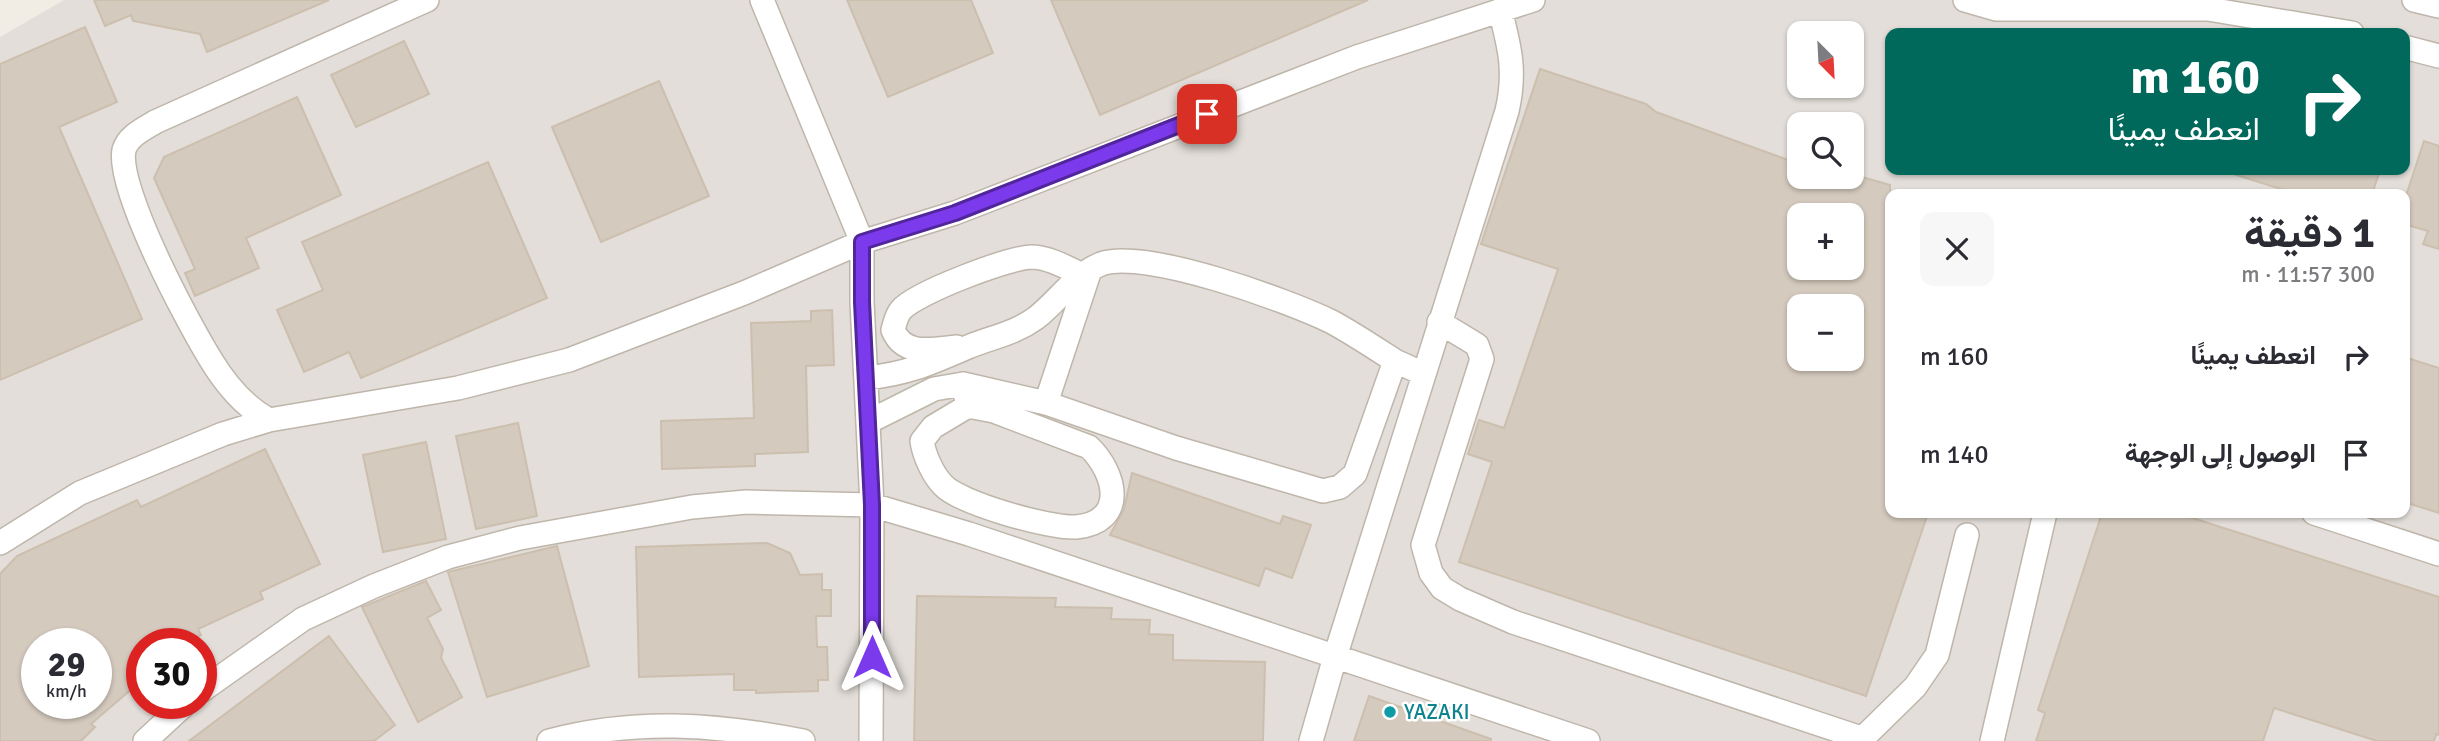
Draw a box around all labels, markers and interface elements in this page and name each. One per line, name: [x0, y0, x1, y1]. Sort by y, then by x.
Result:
north arrow: [1787, 21, 1864, 98]
map controls: [1787, 21, 1864, 371]
text: 160 m: [2130, 47, 2260, 107]
icon: right: [2284, 56, 2375, 147]
pin: [1177, 84, 1237, 144]
icon: arrive: [1188, 95, 1226, 133]
text: انعطف يمينًا: [2108, 110, 2260, 149]
button: search: [1787, 112, 1864, 189]
button: +: [1787, 203, 1864, 280]
text: 1 دقيقة: [2244, 208, 2375, 259]
button: close: [1920, 212, 1994, 286]
text: 300 m · 11:57: [2241, 260, 2375, 289]
button: −: [1787, 294, 1864, 371]
icon: right: [2337, 338, 2375, 376]
text: انعطف يمينًا: [2190, 340, 2316, 372]
text: 160 m: [1920, 341, 1989, 373]
icon: arrive: [2337, 436, 2375, 474]
text: الوصول إلى الوجهة: [2125, 438, 2316, 470]
text: 140 m: [1920, 439, 1989, 471]
position arrow: [835, 620, 909, 694]
speed limit sign: 30: [126, 628, 217, 719]
text: 29: [48, 643, 85, 686]
text: km/h: [46, 680, 87, 702]
place label: YAZAKI: [1404, 699, 1470, 725]
marker: YAZAKI: [1382, 704, 1398, 720]

